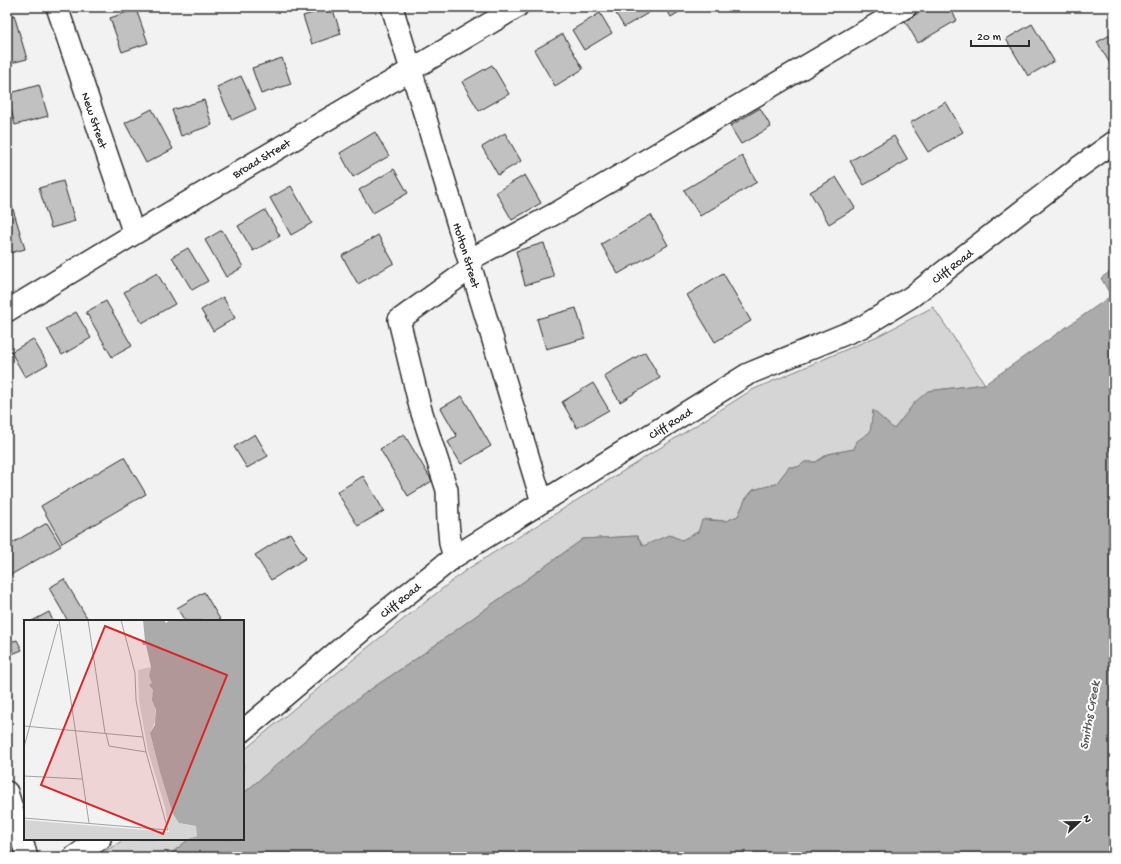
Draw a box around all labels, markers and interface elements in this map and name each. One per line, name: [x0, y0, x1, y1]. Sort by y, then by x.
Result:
scale bar: [971, 22, 1029, 48]
text: 20 m: [977, 31, 1002, 45]
street label: New Street: [77, 91, 110, 151]
street label: Broad Street: [230, 136, 294, 183]
street label: Holton Street: [449, 221, 482, 291]
street label: Cliff Road: [930, 247, 977, 288]
street label: Cliff Road: [647, 405, 696, 443]
street label: Cliff Road: [378, 580, 425, 622]
inset map: [24, 620, 244, 840]
water label: Smiths Creek: [1077, 679, 1104, 751]
north arrow: [1059, 802, 1099, 842]
text: N: [1080, 813, 1093, 825]

